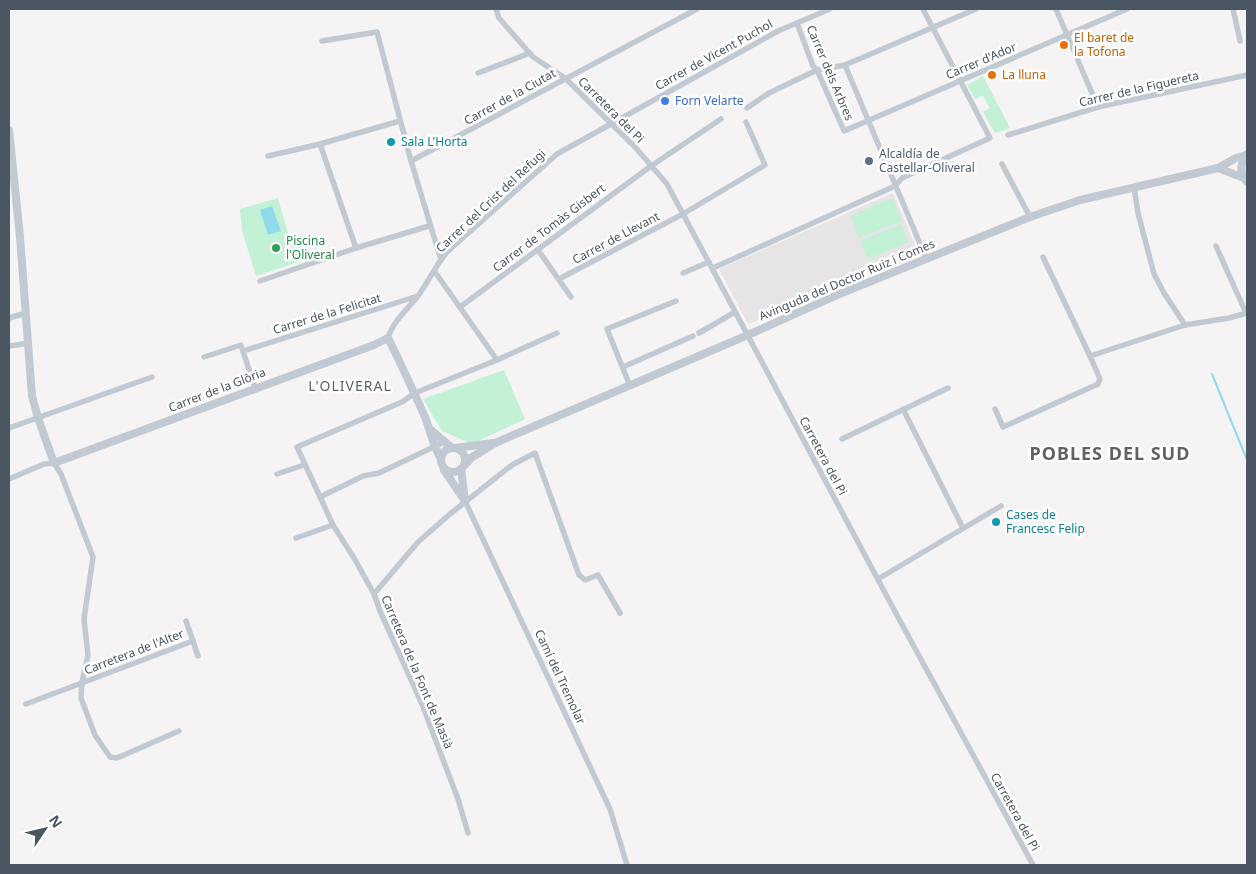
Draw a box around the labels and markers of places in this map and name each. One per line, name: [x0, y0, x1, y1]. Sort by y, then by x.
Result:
place label: El baret de la Tofona: [1074, 29, 1134, 60]
marker: El baret de la Tofona: [1058, 39, 1070, 51]
place label: La lluna: [1002, 66, 1046, 83]
marker: La lluna: [986, 69, 998, 81]
place label: Forn Velarte: [675, 92, 744, 109]
marker: Forn Velarte: [659, 95, 671, 107]
place label: Sala L'Horta: [401, 133, 467, 150]
marker: Sala L'Horta: [385, 136, 397, 148]
place label: Alcaldía de Castellar-Oliveral: [879, 145, 975, 176]
marker: Alcaldía de Castellar-Oliveral: [863, 155, 875, 167]
place label: Piscina l'Oliveral: [286, 232, 335, 263]
marker: Piscina l'Oliveral: [270, 242, 282, 254]
place label: Cases de Francesc Felip: [1006, 506, 1085, 537]
marker: Cases de Francesc Felip: [990, 516, 1002, 528]

